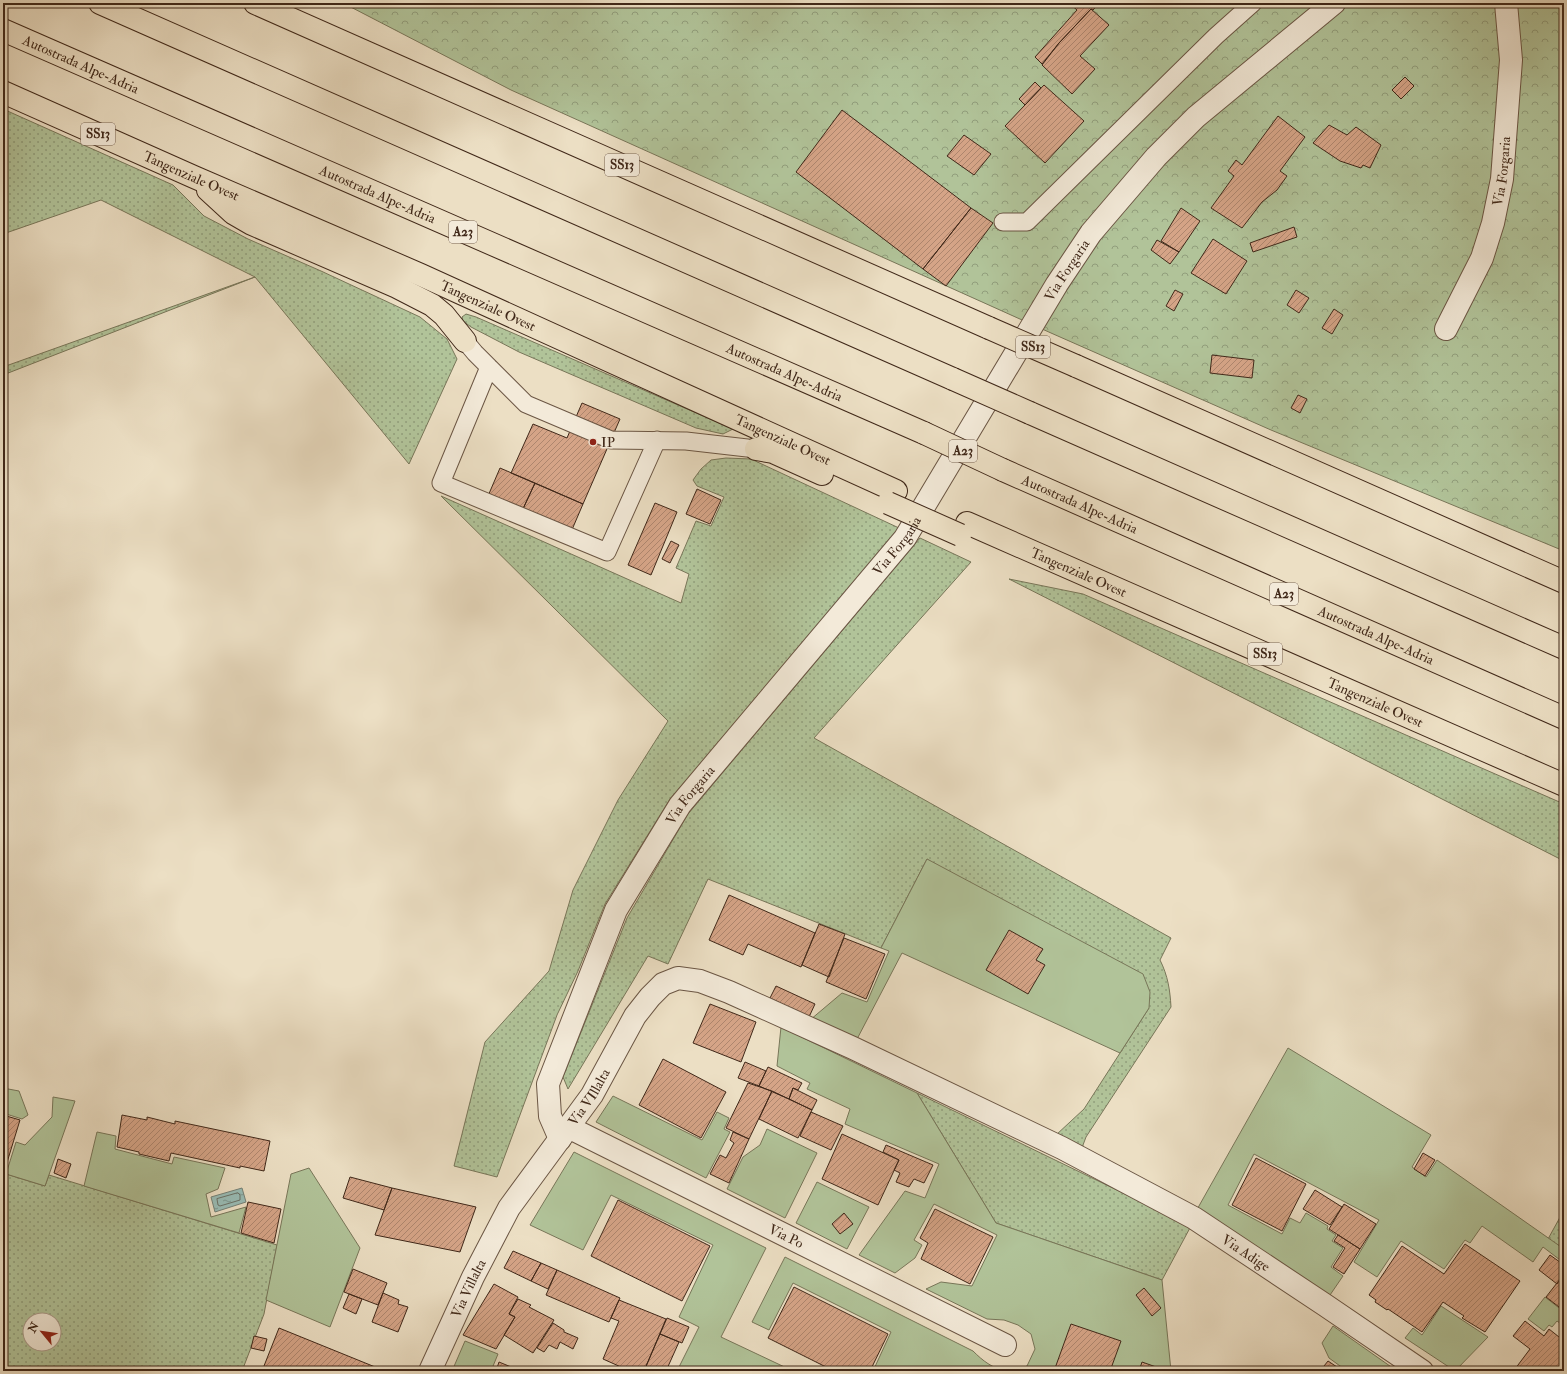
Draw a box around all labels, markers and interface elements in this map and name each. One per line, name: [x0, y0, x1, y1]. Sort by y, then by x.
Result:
street label: Autostrada Alpe-Adria: [19, 31, 142, 97]
road number: SS13: [81, 123, 115, 145]
street label: Via Forgaria: [1488, 135, 1514, 207]
street label: Tangenziale Ovest: [141, 147, 242, 204]
road number: SS13: [605, 154, 639, 176]
street label: Autostrada Alpe-Adria: [316, 161, 439, 227]
road number: A23: [449, 221, 477, 243]
street label: Via Forgaria: [1040, 236, 1093, 304]
street label: Tangenziale Ovest: [438, 276, 539, 335]
road number: SS13: [1016, 336, 1050, 358]
street label: Autostrada Alpe-Adria: [723, 339, 845, 405]
street label: Tangenziale Ovest: [733, 411, 834, 469]
place label: IP: [601, 434, 615, 451]
marker: IP: [588, 437, 598, 447]
road number: A23: [949, 440, 977, 462]
street label: Autostrada Alpe-Adria: [1018, 470, 1141, 537]
street label: Via Forgaria: [869, 513, 925, 579]
street label: Tangenziale Ovest: [1028, 544, 1130, 601]
road number: A23: [1270, 583, 1298, 605]
street label: Autostrada Alpe-Adria: [1315, 601, 1437, 668]
road number: SS13: [1248, 643, 1282, 665]
street label: Tangenziale Ovest: [1325, 674, 1426, 731]
street label: Via Forgaria: [662, 762, 718, 827]
street label: Via VIllalta: [564, 1065, 613, 1129]
street label: Via Po: [766, 1220, 807, 1252]
street label: Via Adige: [1219, 1230, 1274, 1275]
street label: Via Villalta: [447, 1256, 489, 1320]
north arrow: [22, 1312, 62, 1352]
text: N: [25, 1319, 42, 1336]

